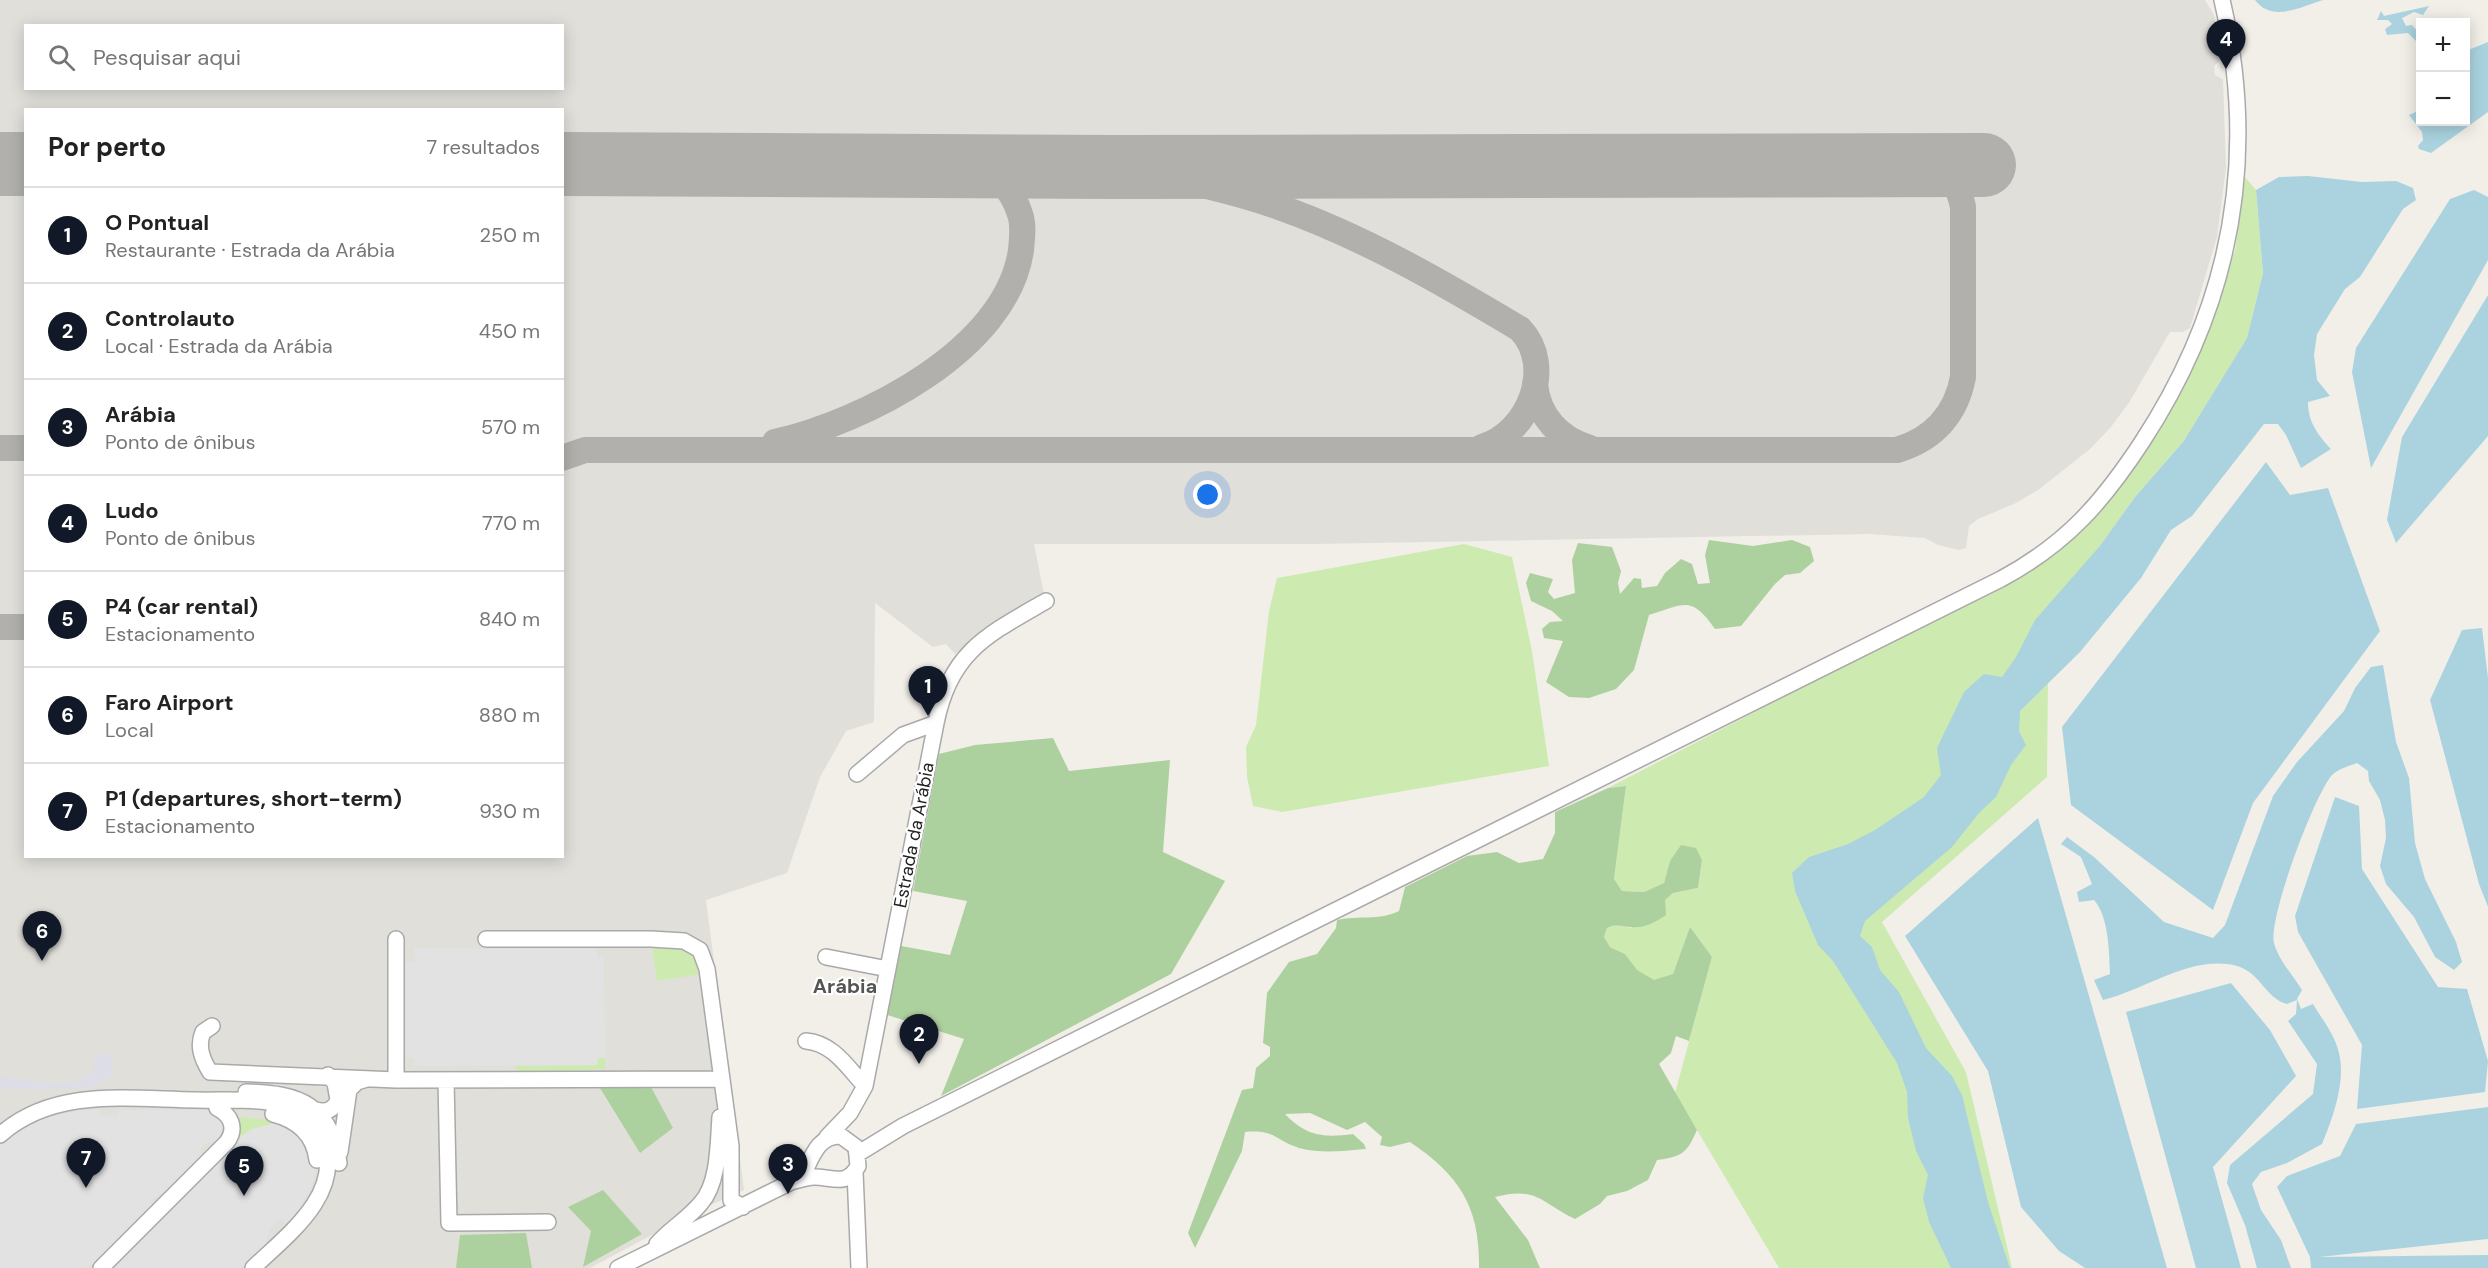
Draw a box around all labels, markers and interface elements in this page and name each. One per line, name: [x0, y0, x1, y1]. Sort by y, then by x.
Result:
map controls: [2416, 18, 2470, 126]
button: +: [2416, 18, 2470, 72]
pin: 4: [2206, 20, 2246, 69]
search box: [24, 24, 564, 90]
icon: search: [45, 41, 78, 74]
text: Pesquisar aqui: [93, 43, 241, 72]
button: −: [2416, 72, 2470, 126]
text: Por perto: [48, 130, 166, 164]
text: 7 resultados: [427, 134, 540, 160]
text: O Pontual: [105, 208, 209, 237]
text: 1: [64, 222, 71, 248]
text: 250 m: [479, 222, 540, 248]
text: Restaurante · Estrada da Arábia: [105, 237, 395, 263]
text: Controlauto: [105, 304, 235, 333]
text: 2: [62, 318, 73, 344]
text: 450 m: [479, 318, 540, 344]
text: Local · Estrada da Arábia: [105, 333, 333, 359]
text: Arábia: [105, 400, 176, 429]
text: 3: [61, 414, 74, 440]
text: 570 m: [481, 414, 540, 440]
text: Ponto de ônibus: [105, 429, 255, 455]
your location: [1193, 480, 1222, 509]
text: Ludo: [105, 496, 159, 525]
text: 4: [61, 510, 74, 536]
text: 770 m: [482, 510, 540, 536]
text: Ponto de ônibus: [105, 525, 255, 551]
text: P4 (car rental): [105, 592, 258, 621]
text: 5: [61, 606, 74, 632]
text: 840 m: [479, 606, 540, 632]
text: Estacionamento: [105, 621, 255, 647]
pin: 1: [908, 666, 948, 716]
text: Faro Airport: [105, 688, 234, 717]
text: 6: [61, 702, 74, 728]
text: 880 m: [479, 702, 540, 728]
text: Local: [105, 717, 154, 743]
street label: Estrada da Arábia: [888, 760, 940, 910]
text: P1 (departures, short-term): [105, 784, 402, 813]
text: 7: [62, 798, 73, 824]
text: 930 m: [479, 798, 540, 824]
text: Estacionamento: [105, 813, 255, 839]
pin: 6: [22, 912, 62, 961]
district label: Arábia: [813, 973, 877, 999]
pin: 2: [900, 1014, 938, 1064]
pin: 7: [66, 1138, 106, 1188]
pin: 3: [768, 1144, 808, 1194]
pin: 5: [224, 1146, 264, 1196]

